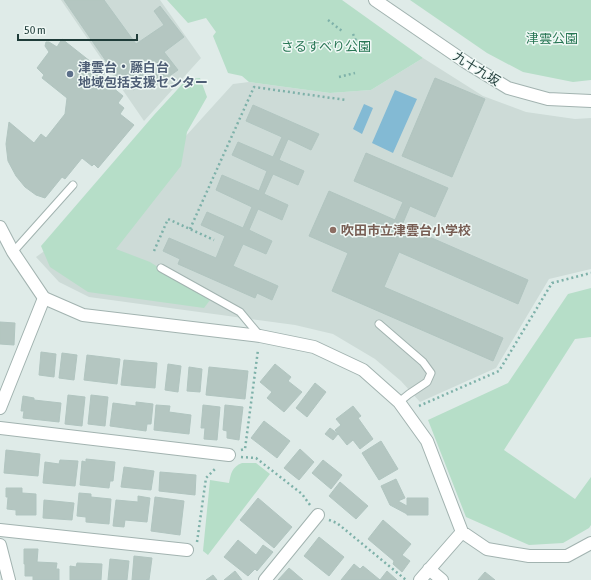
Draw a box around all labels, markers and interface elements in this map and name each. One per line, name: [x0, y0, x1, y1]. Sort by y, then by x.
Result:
scale bar: [18, 16, 137, 42]
text: 50 m: [24, 23, 46, 37]
park label: 津雲公園: [526, 31, 578, 46]
park label: さるすべり公園: [281, 39, 371, 54]
street label: 九十九坂: [451, 48, 503, 89]
place label: 津雲台・藤白台 地域包括支援センター: [78, 60, 208, 90]
marker: 津雲台・藤白台 地域包括支援センター: [65, 69, 75, 79]
place label: 吹田市立津雲台小学校: [341, 223, 471, 238]
marker: 吹田市立津雲台小学校: [328, 225, 338, 235]

